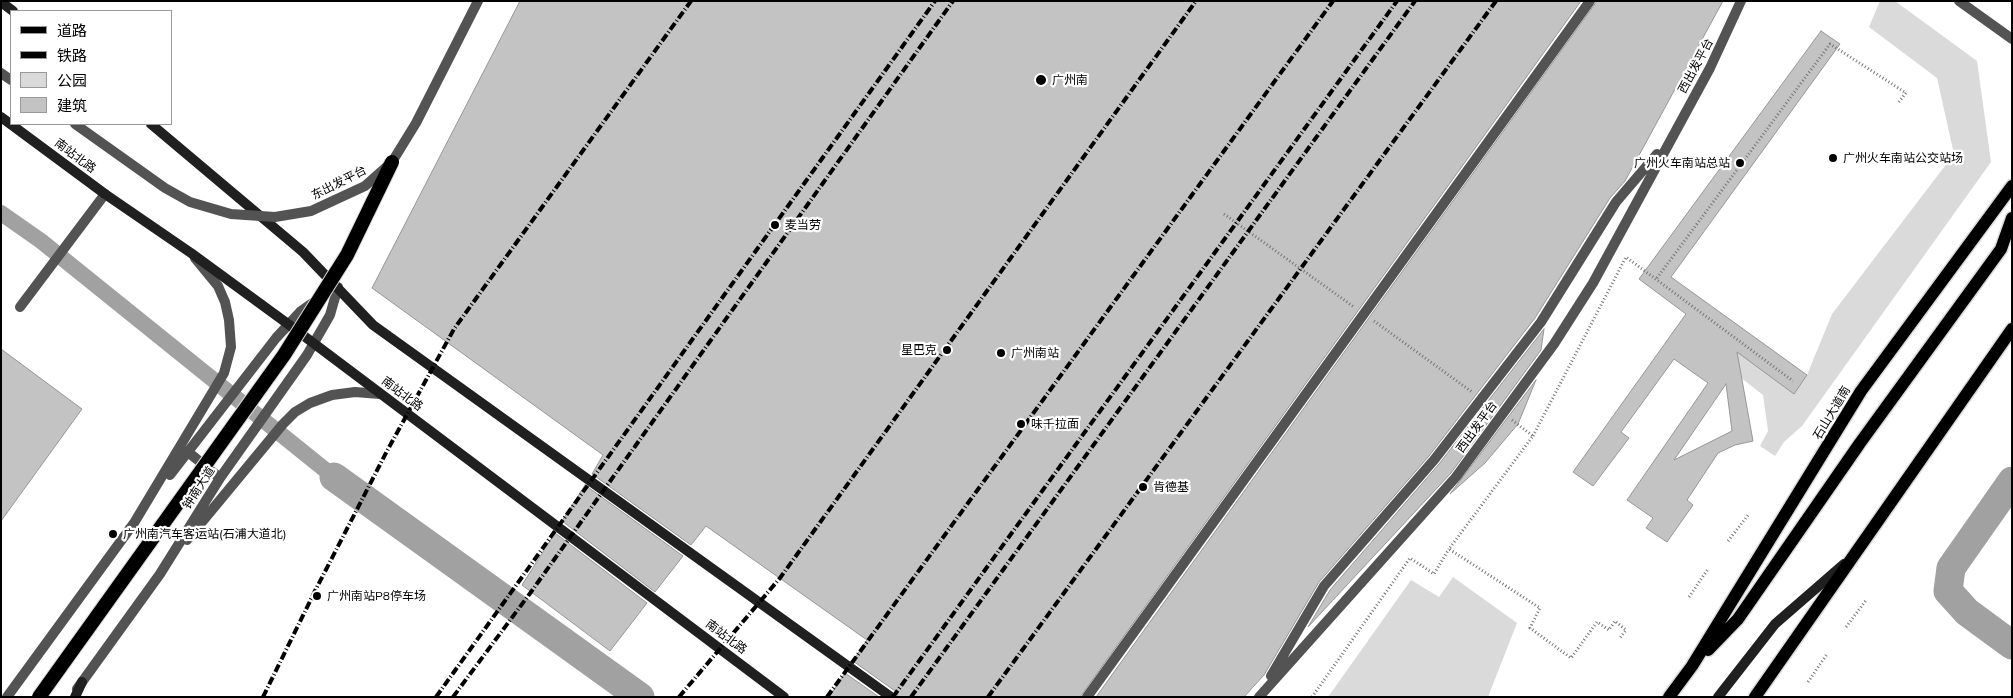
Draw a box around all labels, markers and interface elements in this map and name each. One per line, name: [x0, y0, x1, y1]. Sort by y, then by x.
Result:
legend: [10, 10, 172, 125]
text: 道路: [57, 21, 87, 40]
street label: 西出发平台: [1676, 36, 1716, 96]
text: 铁路: [57, 46, 87, 65]
text: 公园: [57, 71, 87, 90]
marker: 广州南: [1034, 73, 1048, 87]
place label: 广州南: [1052, 73, 1088, 87]
text: 建筑: [57, 96, 87, 115]
street label: 南站北路: [51, 136, 99, 176]
place label: 广州火车南站公交站场: [1843, 151, 1963, 165]
marker: 广州火车南站公交站场: [1827, 152, 1839, 164]
place label: 广州火车南站总站: [1634, 156, 1730, 170]
marker: 广州火车南站总站: [1734, 157, 1746, 169]
street label: 东出发平台: [309, 163, 369, 203]
place label: 麦当劳: [785, 218, 821, 232]
marker: 麦当劳: [769, 219, 781, 231]
place label: 星巴克: [901, 343, 937, 357]
marker: 星巴克: [941, 344, 953, 356]
place label: 广州南站: [1011, 346, 1059, 360]
marker: 广州南站: [995, 347, 1007, 359]
street label: 南站北路: [378, 374, 426, 414]
street label: 石山大道南: [1810, 384, 1854, 442]
street label: 西出发平台: [1454, 398, 1500, 456]
place label: 味千拉面: [1031, 417, 1079, 431]
marker: 味千拉面: [1015, 418, 1027, 430]
street label: 钟南大道: [180, 464, 218, 512]
place label: 肯德基: [1153, 480, 1189, 494]
marker: 肯德基: [1137, 481, 1149, 493]
place label: 广州南汽车客运站(石浦大道北): [123, 527, 287, 541]
marker: 广州南汽车客运站(石浦大道北): [107, 528, 119, 540]
place label: 广州南站P8停车场: [327, 589, 426, 603]
marker: 广州南站P8停车场: [311, 590, 323, 602]
street label: 南站北路: [702, 617, 750, 657]

